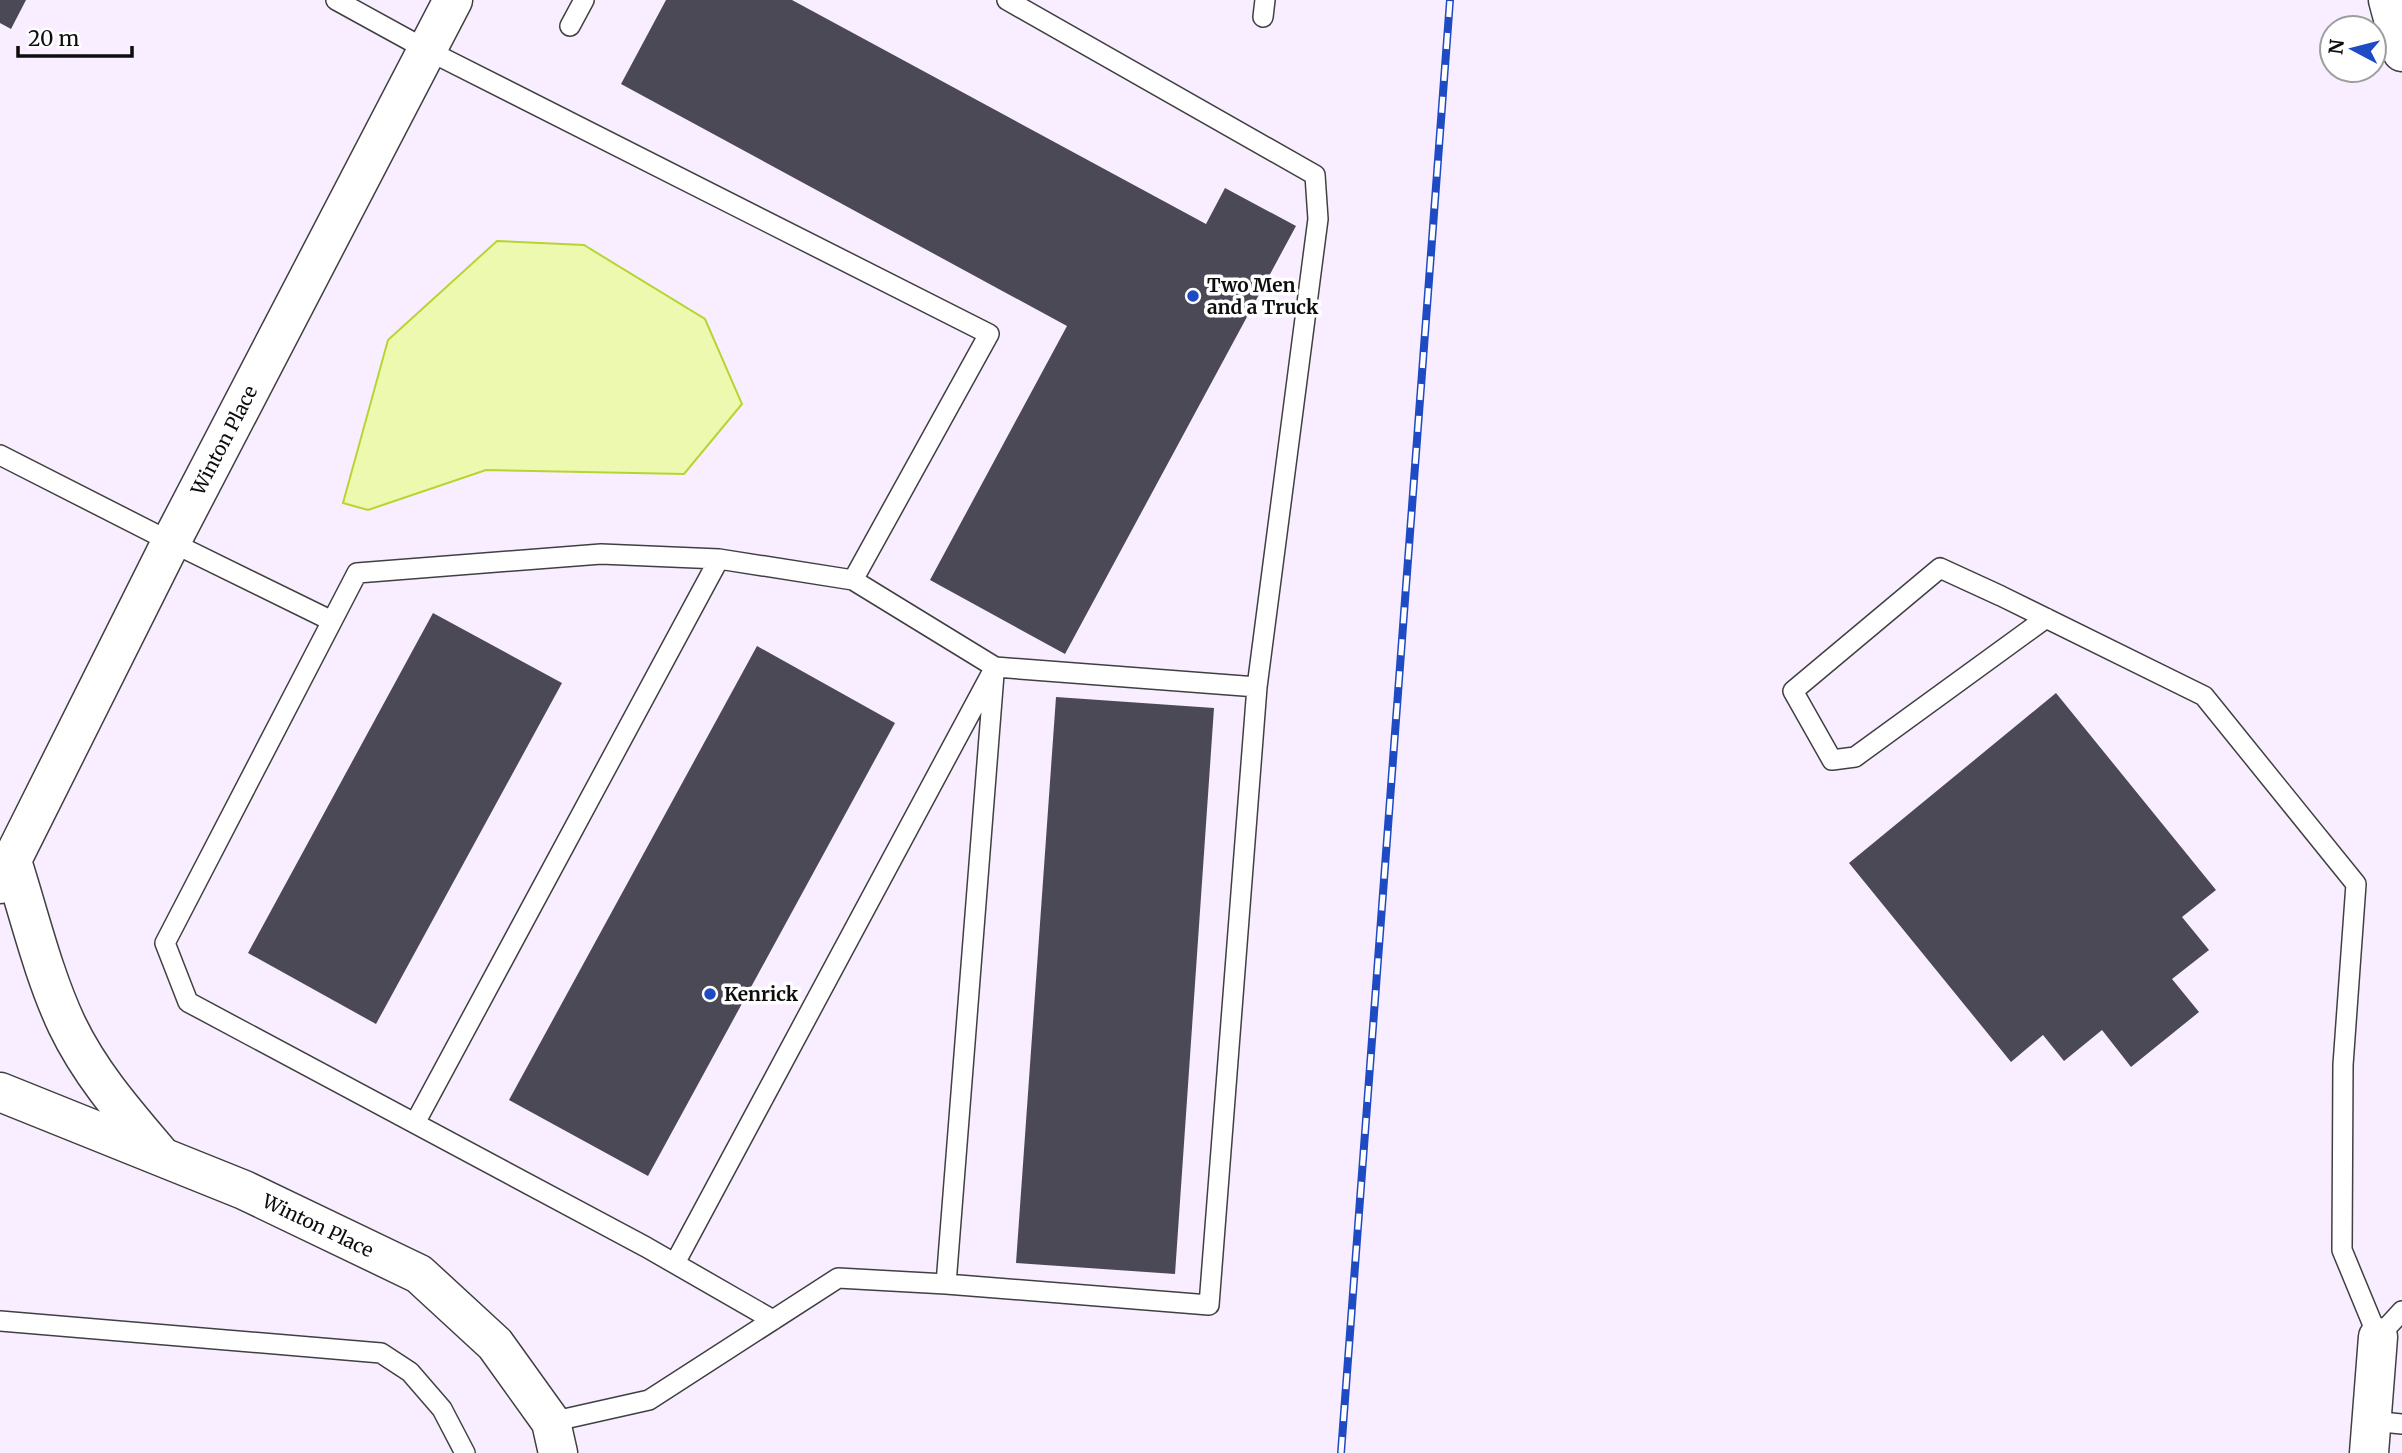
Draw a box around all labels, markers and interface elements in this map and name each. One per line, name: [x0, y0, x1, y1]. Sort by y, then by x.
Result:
scale bar: [18, 14, 131, 58]
north arrow: [2318, 14, 2388, 84]
text: 20 m: [28, 25, 80, 52]
text: N: [2323, 38, 2349, 56]
place label: Two Men and a Truck: [1207, 273, 1319, 319]
marker: Two Men and a Truck: [1185, 288, 1201, 304]
street label: Winton Place: [185, 381, 262, 500]
place label: Kenrick: [724, 982, 799, 1006]
marker: Kenrick: [702, 986, 718, 1002]
street label: Winton Place: [258, 1188, 377, 1262]

